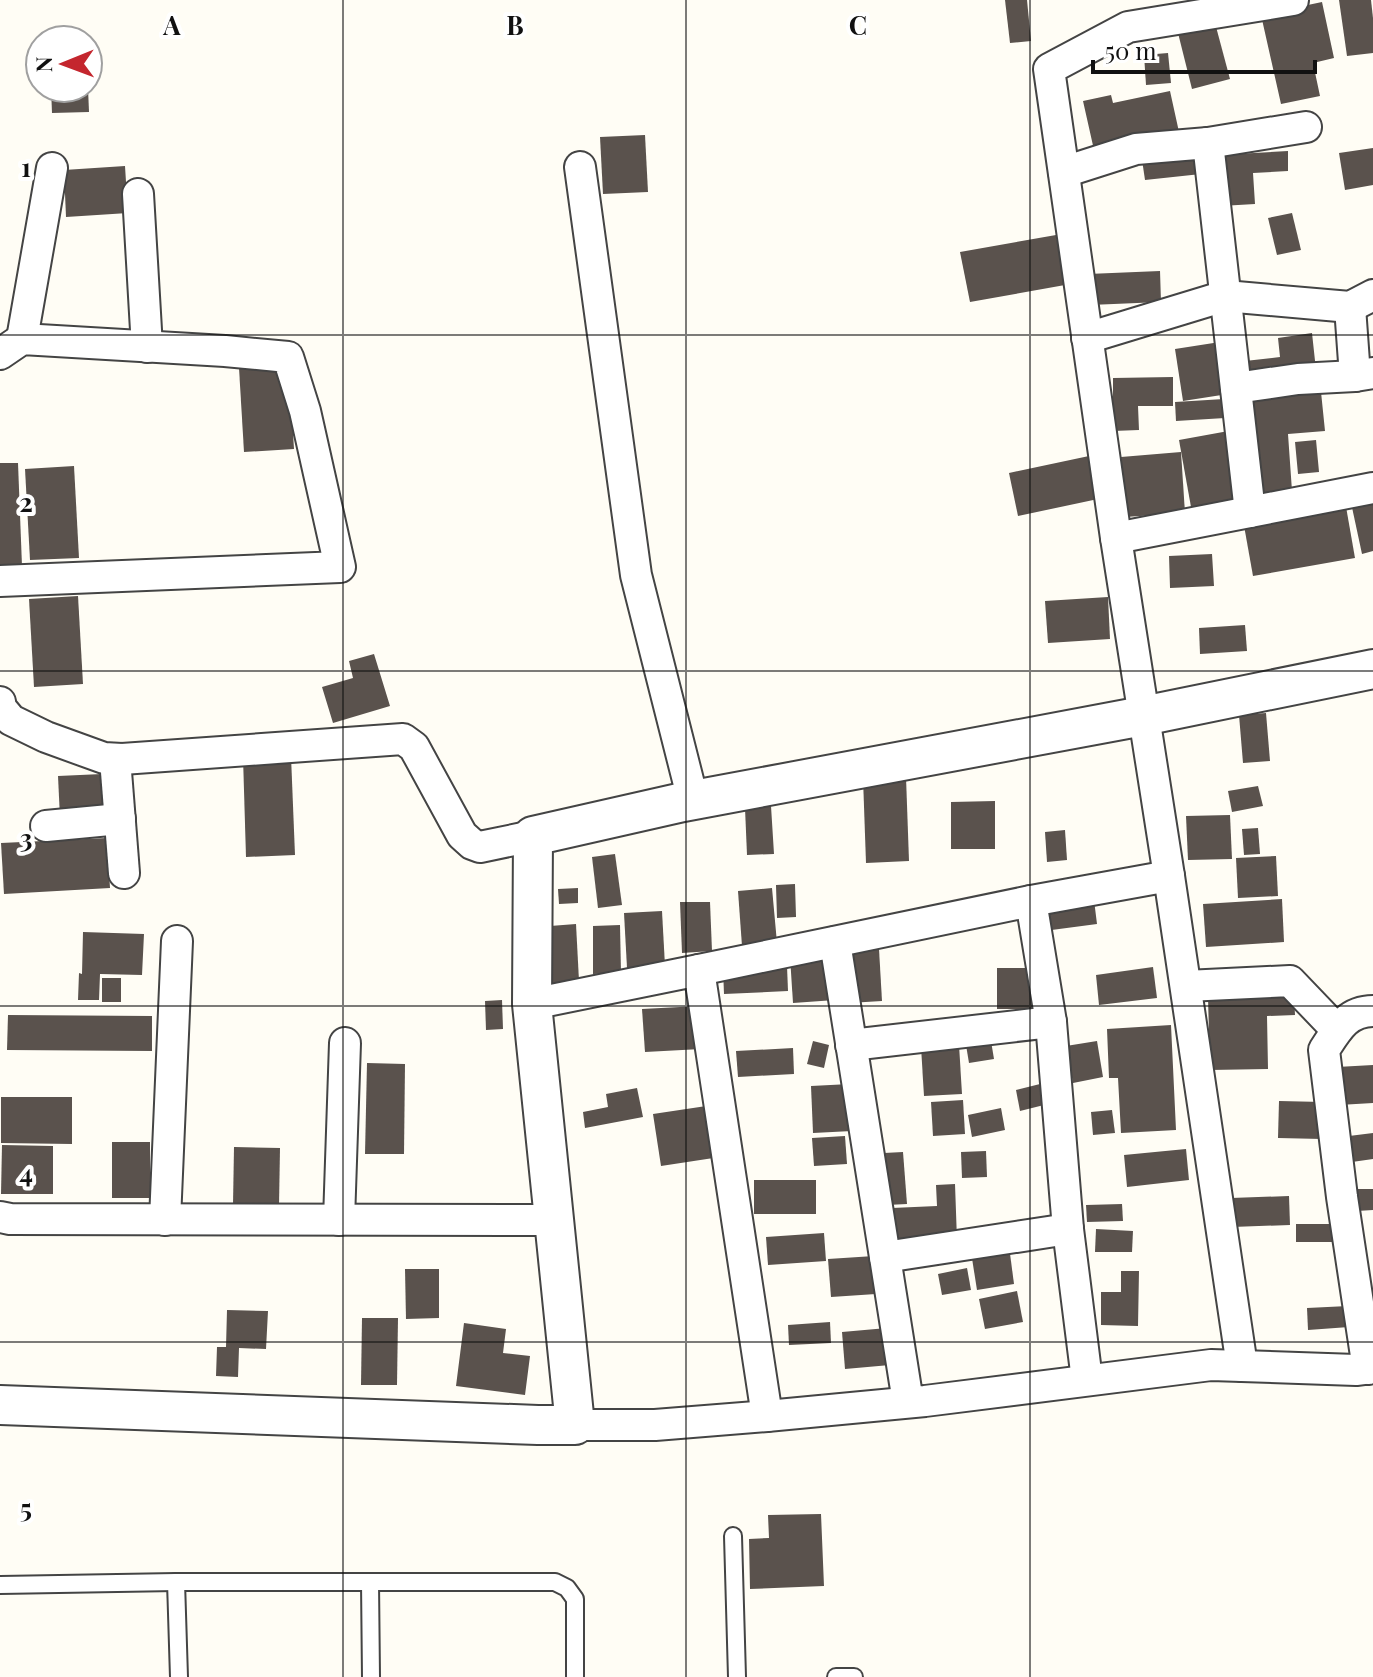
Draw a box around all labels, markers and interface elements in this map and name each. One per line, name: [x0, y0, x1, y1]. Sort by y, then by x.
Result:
text: A: [162, 7, 181, 42]
text: B: [506, 7, 524, 42]
text: C: [849, 7, 867, 42]
north arrow: [24, 24, 104, 104]
scale bar: [1093, 24, 1315, 74]
text: 50 m: [1105, 34, 1157, 66]
text: N: [28, 56, 58, 73]
text: 1: [21, 149, 31, 184]
text: 2: [19, 484, 33, 519]
text: 3: [20, 820, 32, 855]
text: 4: [19, 1155, 33, 1190]
text: 5: [20, 1490, 32, 1525]

